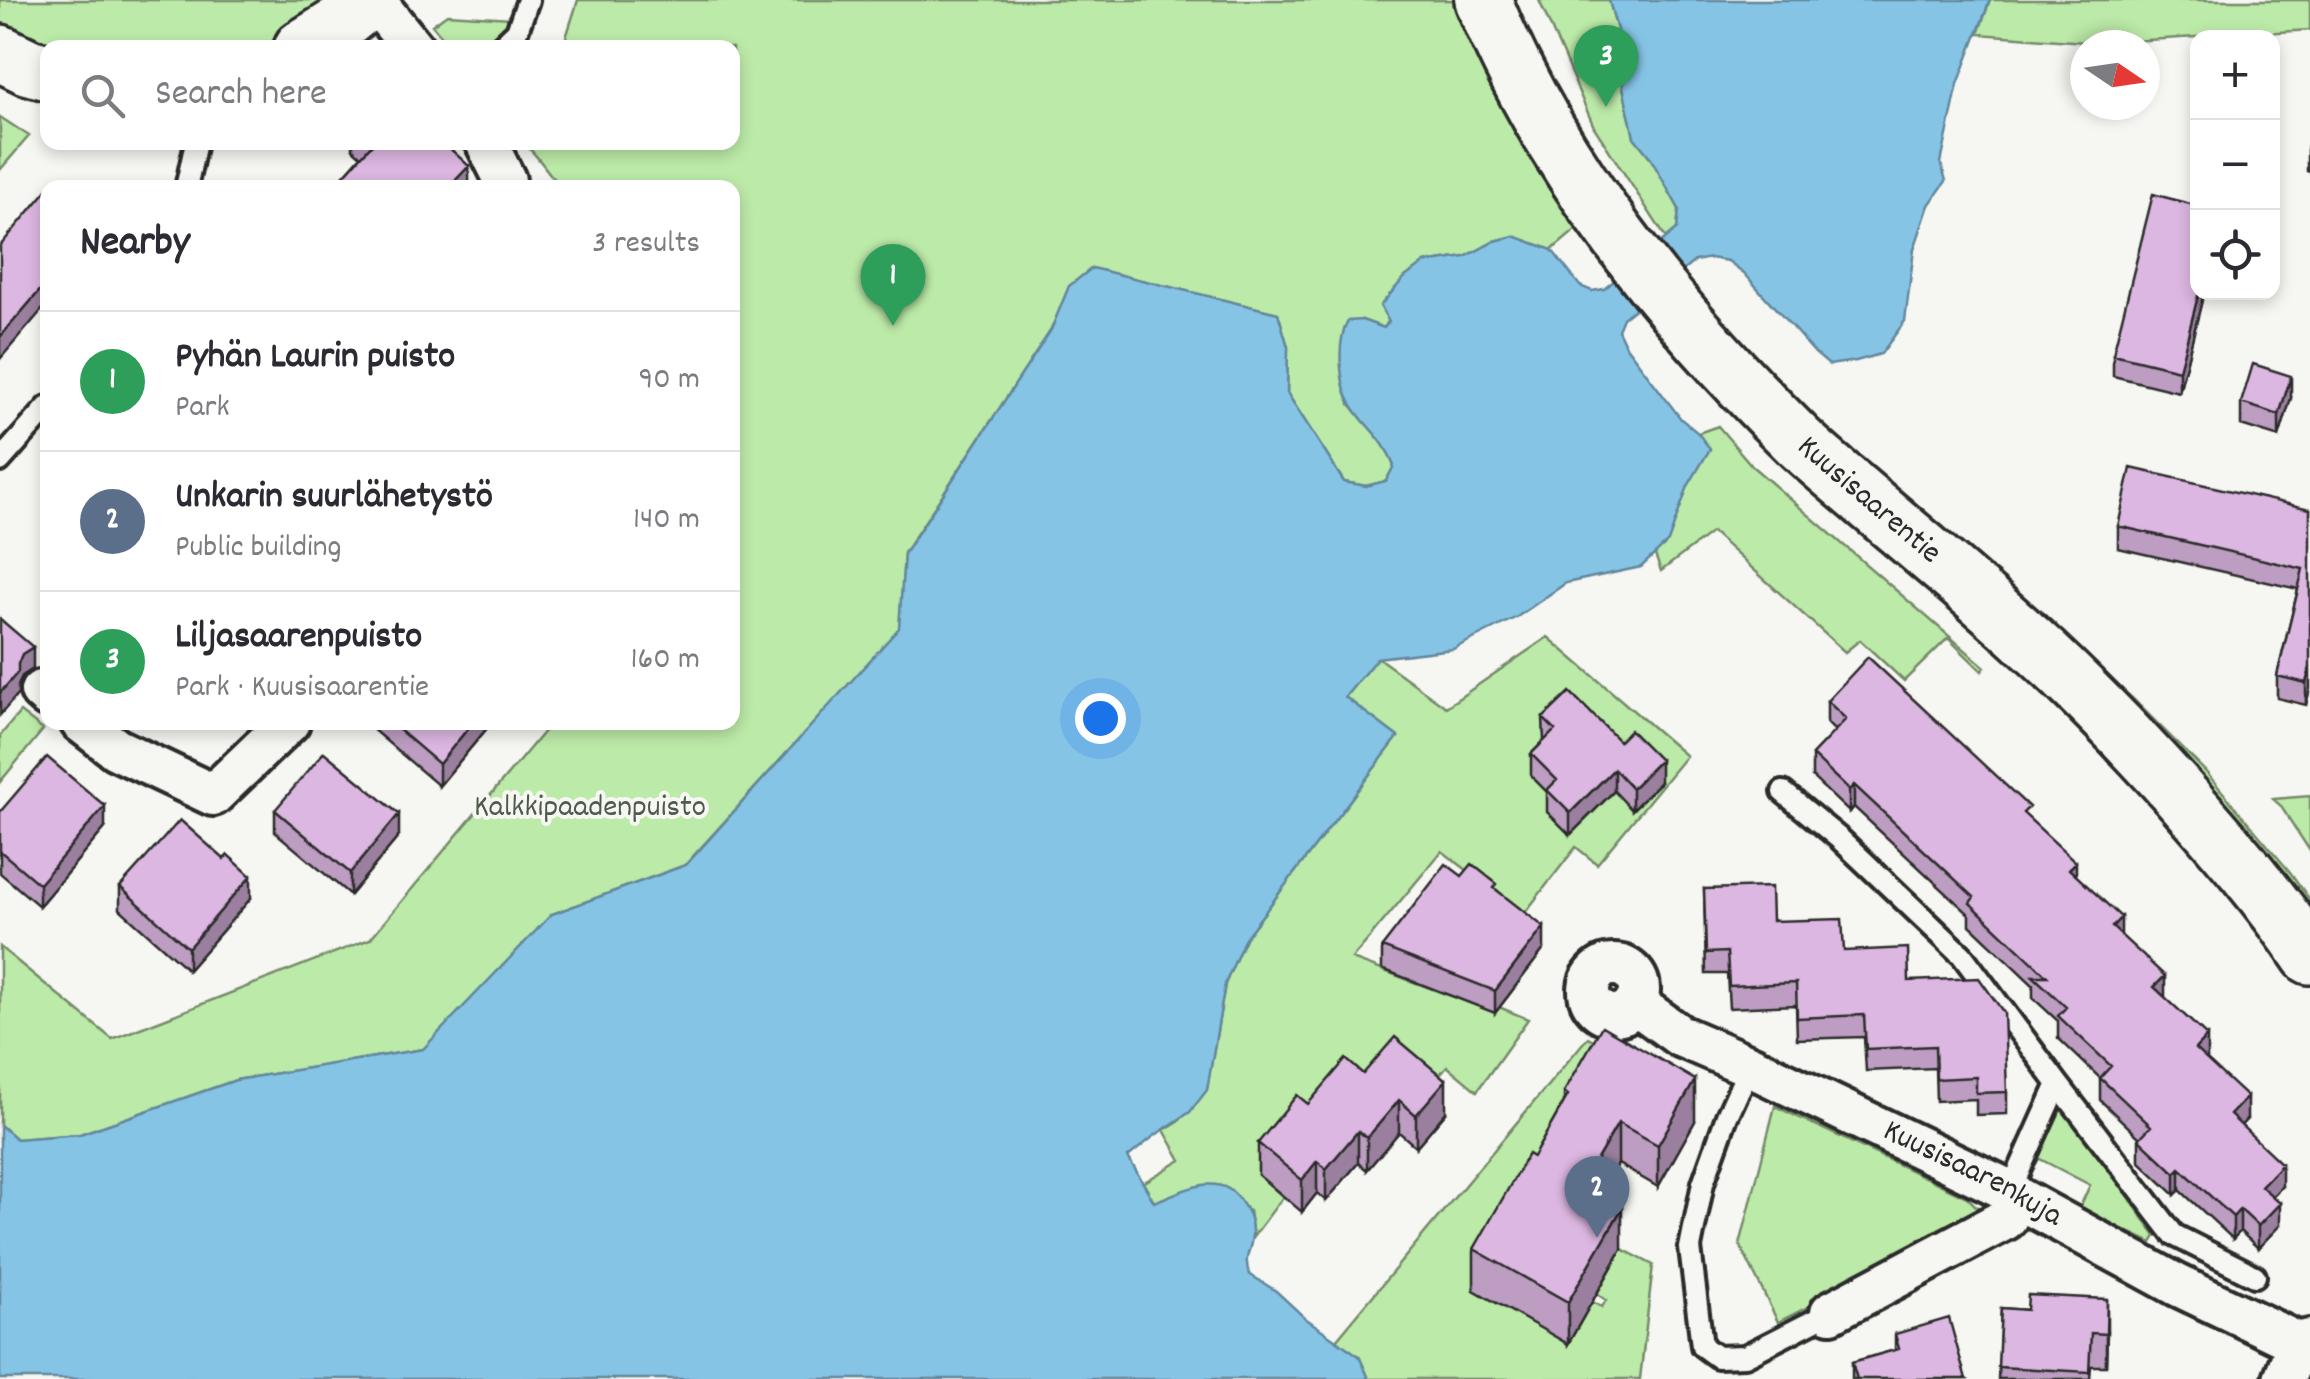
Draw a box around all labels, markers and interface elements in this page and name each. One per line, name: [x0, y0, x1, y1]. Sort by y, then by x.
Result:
pin: 3: [1574, 24, 1638, 107]
north arrow: [2070, 30, 2160, 120]
map controls: [2190, 30, 2280, 300]
button: +: [2190, 30, 2280, 120]
search box: [40, 40, 740, 150]
icon: search: [75, 68, 130, 123]
text: Search here: [155, 68, 327, 123]
button: −: [2190, 120, 2280, 210]
button: locate: [2190, 210, 2280, 300]
text: Nearby: [80, 215, 190, 275]
text: 3 results: [592, 222, 700, 268]
pin: 1: [860, 244, 926, 326]
text: Pyhän Laurin puisto: [175, 331, 455, 386]
text: 1: [109, 358, 116, 404]
text: 90 m: [639, 358, 700, 404]
text: Park: [175, 386, 230, 432]
street label: Kuusisaarentie: [1785, 426, 1950, 577]
text: Unkarin suurlähetystö: [175, 471, 493, 526]
text: 2: [106, 498, 119, 544]
text: 140 m: [633, 498, 700, 544]
text: Public building: [175, 526, 342, 572]
text: Liljasaarenpuisto: [175, 611, 422, 666]
text: 3: [105, 638, 120, 684]
text: 160 m: [631, 638, 700, 684]
text: Park · Kuusisaarentie: [175, 666, 429, 712]
your location: [1075, 693, 1126, 744]
park label: Kalkkipaadenpuisto: [474, 786, 706, 832]
street label: Kuusisaarenkuja: [1875, 1110, 2071, 1241]
pin: 2: [1564, 1156, 1630, 1238]

